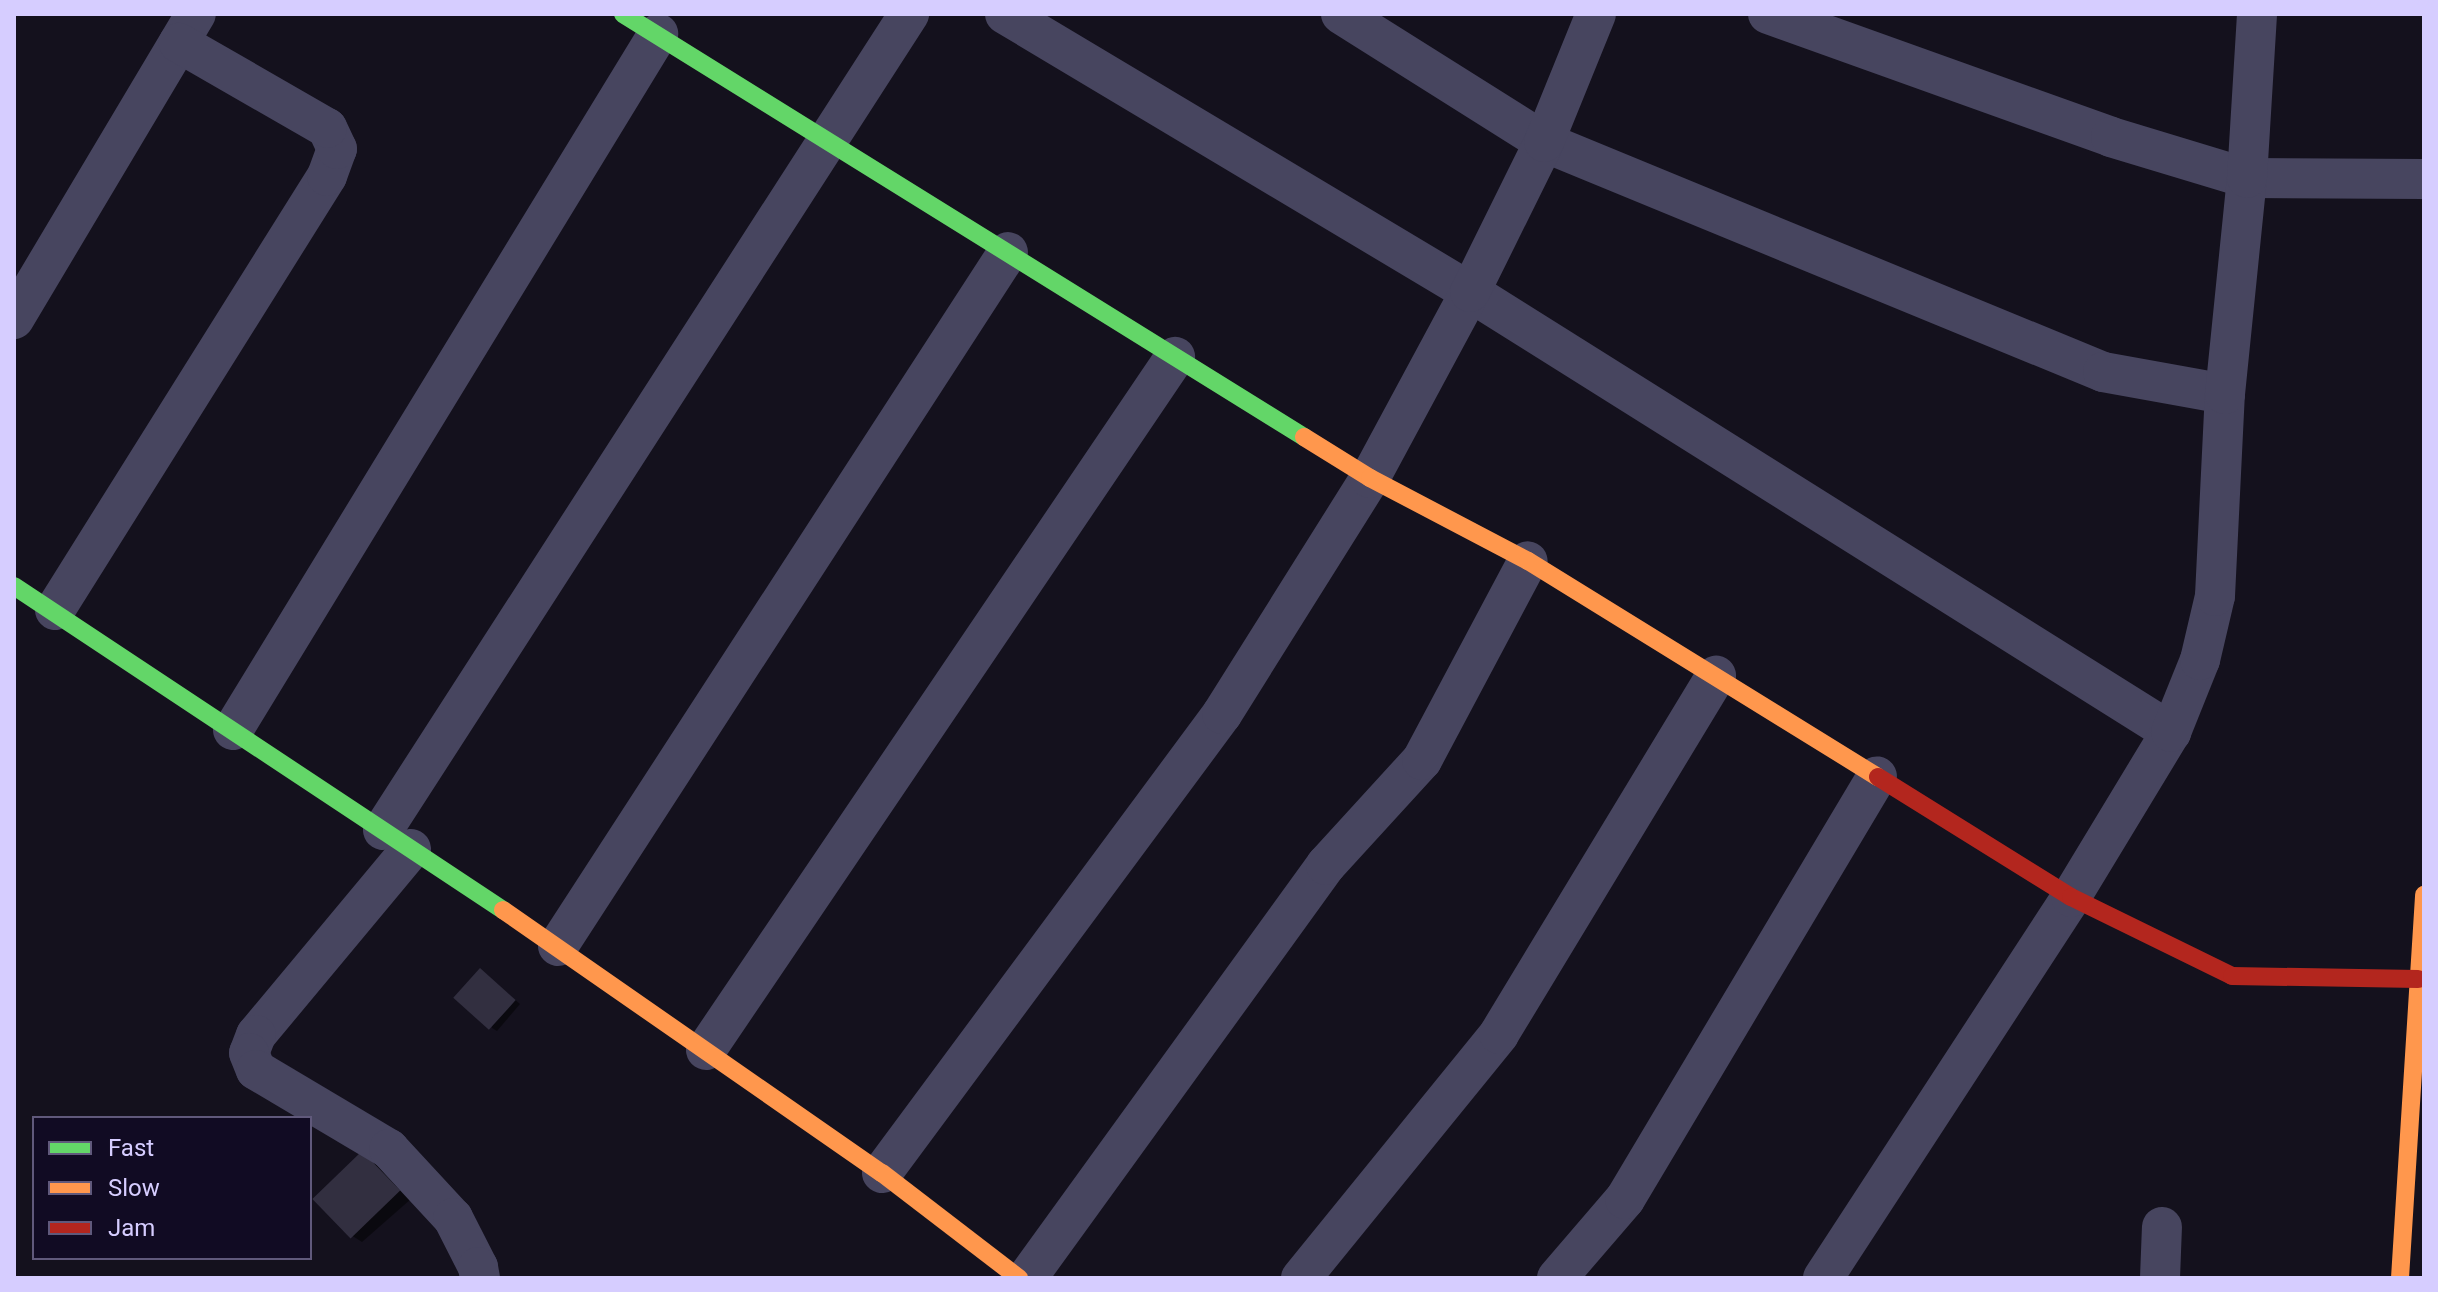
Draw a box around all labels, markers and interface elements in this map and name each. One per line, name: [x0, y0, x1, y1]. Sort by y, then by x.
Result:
legend: [32, 1116, 312, 1260]
text: Fast: [108, 1134, 154, 1162]
text: Slow: [108, 1174, 160, 1202]
text: Jam: [108, 1214, 155, 1242]

